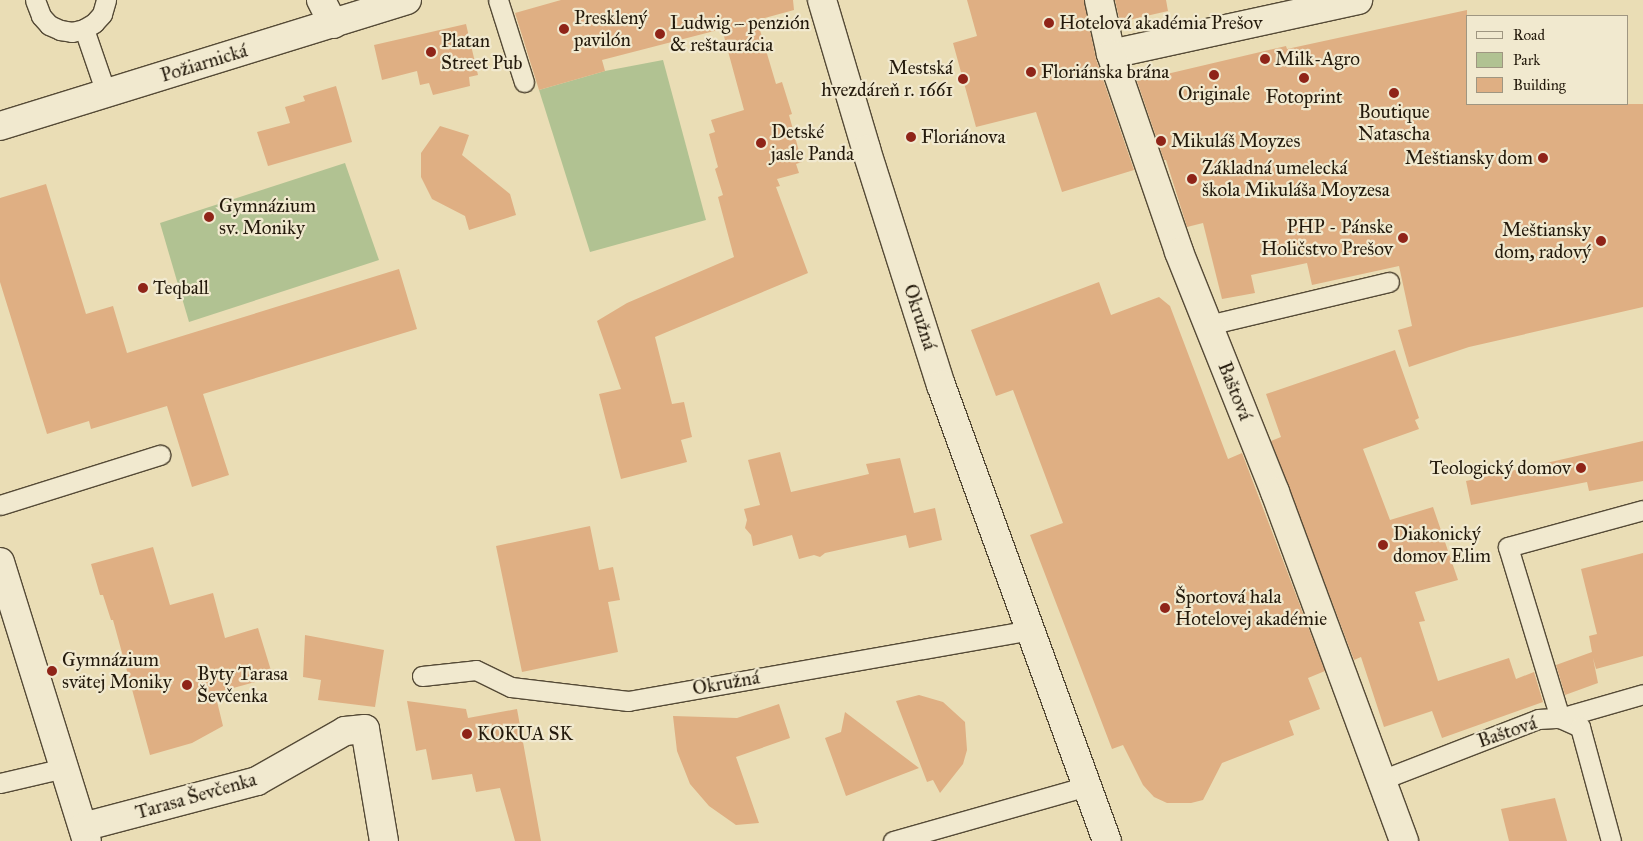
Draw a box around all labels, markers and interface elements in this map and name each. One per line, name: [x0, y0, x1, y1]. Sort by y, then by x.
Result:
place label: Presklený pavilón: [574, 7, 647, 51]
place label: Ludwig – penzión & reštaurácia: [670, 12, 810, 56]
place label: Hotelová akadémia Prešov: [1059, 12, 1262, 34]
legend: [1466, 15, 1628, 105]
marker: Hotelová akadémia Prešov: [1043, 17, 1055, 29]
marker: Presklený pavilón: [558, 23, 570, 35]
text: Road: [1513, 26, 1545, 44]
marker: Ludwig – penzión & reštaurácia: [654, 28, 666, 40]
place label: Platan Street Pub: [441, 30, 523, 74]
street label: Požiarnická: [158, 39, 250, 87]
marker: Platan Street Pub: [425, 46, 437, 58]
place label: Milk-Agro: [1275, 48, 1360, 70]
text: Park: [1513, 51, 1540, 69]
marker: Milk-Agro: [1259, 53, 1271, 65]
place label: Mestská hvezdáreň r. 1661: [821, 57, 953, 101]
place label: Floriánska brána: [1041, 61, 1169, 83]
marker: Floriánska brána: [1025, 66, 1037, 78]
marker: Originale: [1208, 69, 1220, 81]
marker: Fotoprint: [1298, 72, 1310, 84]
marker: Mestská hvezdáreň r. 1661: [957, 73, 969, 85]
text: Building: [1513, 76, 1566, 94]
place label: Originale: [1178, 83, 1250, 105]
place label: Fotoprint: [1266, 86, 1342, 108]
marker: Boutique Natascha: [1388, 87, 1400, 99]
place label: Boutique Natascha: [1358, 101, 1430, 145]
place label: Detské jasle Panda: [771, 121, 854, 165]
place label: Floriánova: [921, 126, 1005, 148]
place label: Mikuláš Moyzes: [1171, 130, 1300, 152]
marker: Floriánova: [905, 131, 917, 143]
marker: Mikuláš Moyzes: [1155, 135, 1167, 147]
marker: Detské jasle Panda: [755, 137, 767, 149]
place label: Meštiansky dom: [1405, 147, 1533, 169]
marker: Meštiansky dom: [1537, 152, 1549, 164]
place label: Základná umelecká škola Mikuláša Moyzesa: [1202, 157, 1390, 201]
marker: Základná umelecká škola Mikuláša Moyzesa: [1186, 173, 1198, 185]
place label: Gymnázium sv. Moniky: [219, 195, 316, 239]
marker: Gymnázium sv. Moniky: [203, 211, 215, 223]
place label: PHP - Pánske Holičstvo Prešov: [1261, 216, 1393, 260]
place label: Meštiansky dom, radový: [1494, 219, 1591, 263]
marker: PHP - Pánske Holičstvo Prešov: [1397, 232, 1409, 244]
marker: Meštiansky dom, radový: [1595, 235, 1607, 247]
place label: Teqball: [153, 277, 209, 299]
street label: Okružná: [899, 281, 941, 353]
marker: Teqball: [137, 282, 149, 294]
street label: Baštová: [1213, 358, 1257, 424]
place label: Teologický domov: [1430, 457, 1571, 479]
marker: Teologický domov: [1575, 462, 1587, 474]
place label: Diakonický domov Elim: [1393, 523, 1491, 567]
marker: Diakonický domov Elim: [1377, 539, 1389, 551]
place label: Športová hala Hotelovej akadémie: [1175, 586, 1327, 630]
marker: Športová hala Hotelovej akadémie: [1159, 602, 1171, 614]
place label: Gymnázium svätej Moniky: [62, 649, 172, 693]
place label: Byty Tarasa Ševčenka: [197, 663, 288, 707]
marker: Gymnázium svätej Moniky: [46, 665, 58, 677]
street label: Okružná: [691, 666, 761, 700]
marker: Byty Tarasa Ševčenka: [181, 679, 193, 691]
street label: Baštová: [1474, 711, 1540, 753]
place label: KOKUA SK: [477, 723, 573, 745]
marker: KOKUA SK: [461, 728, 473, 740]
street label: Tarasa Ševčenka: [133, 768, 259, 824]

